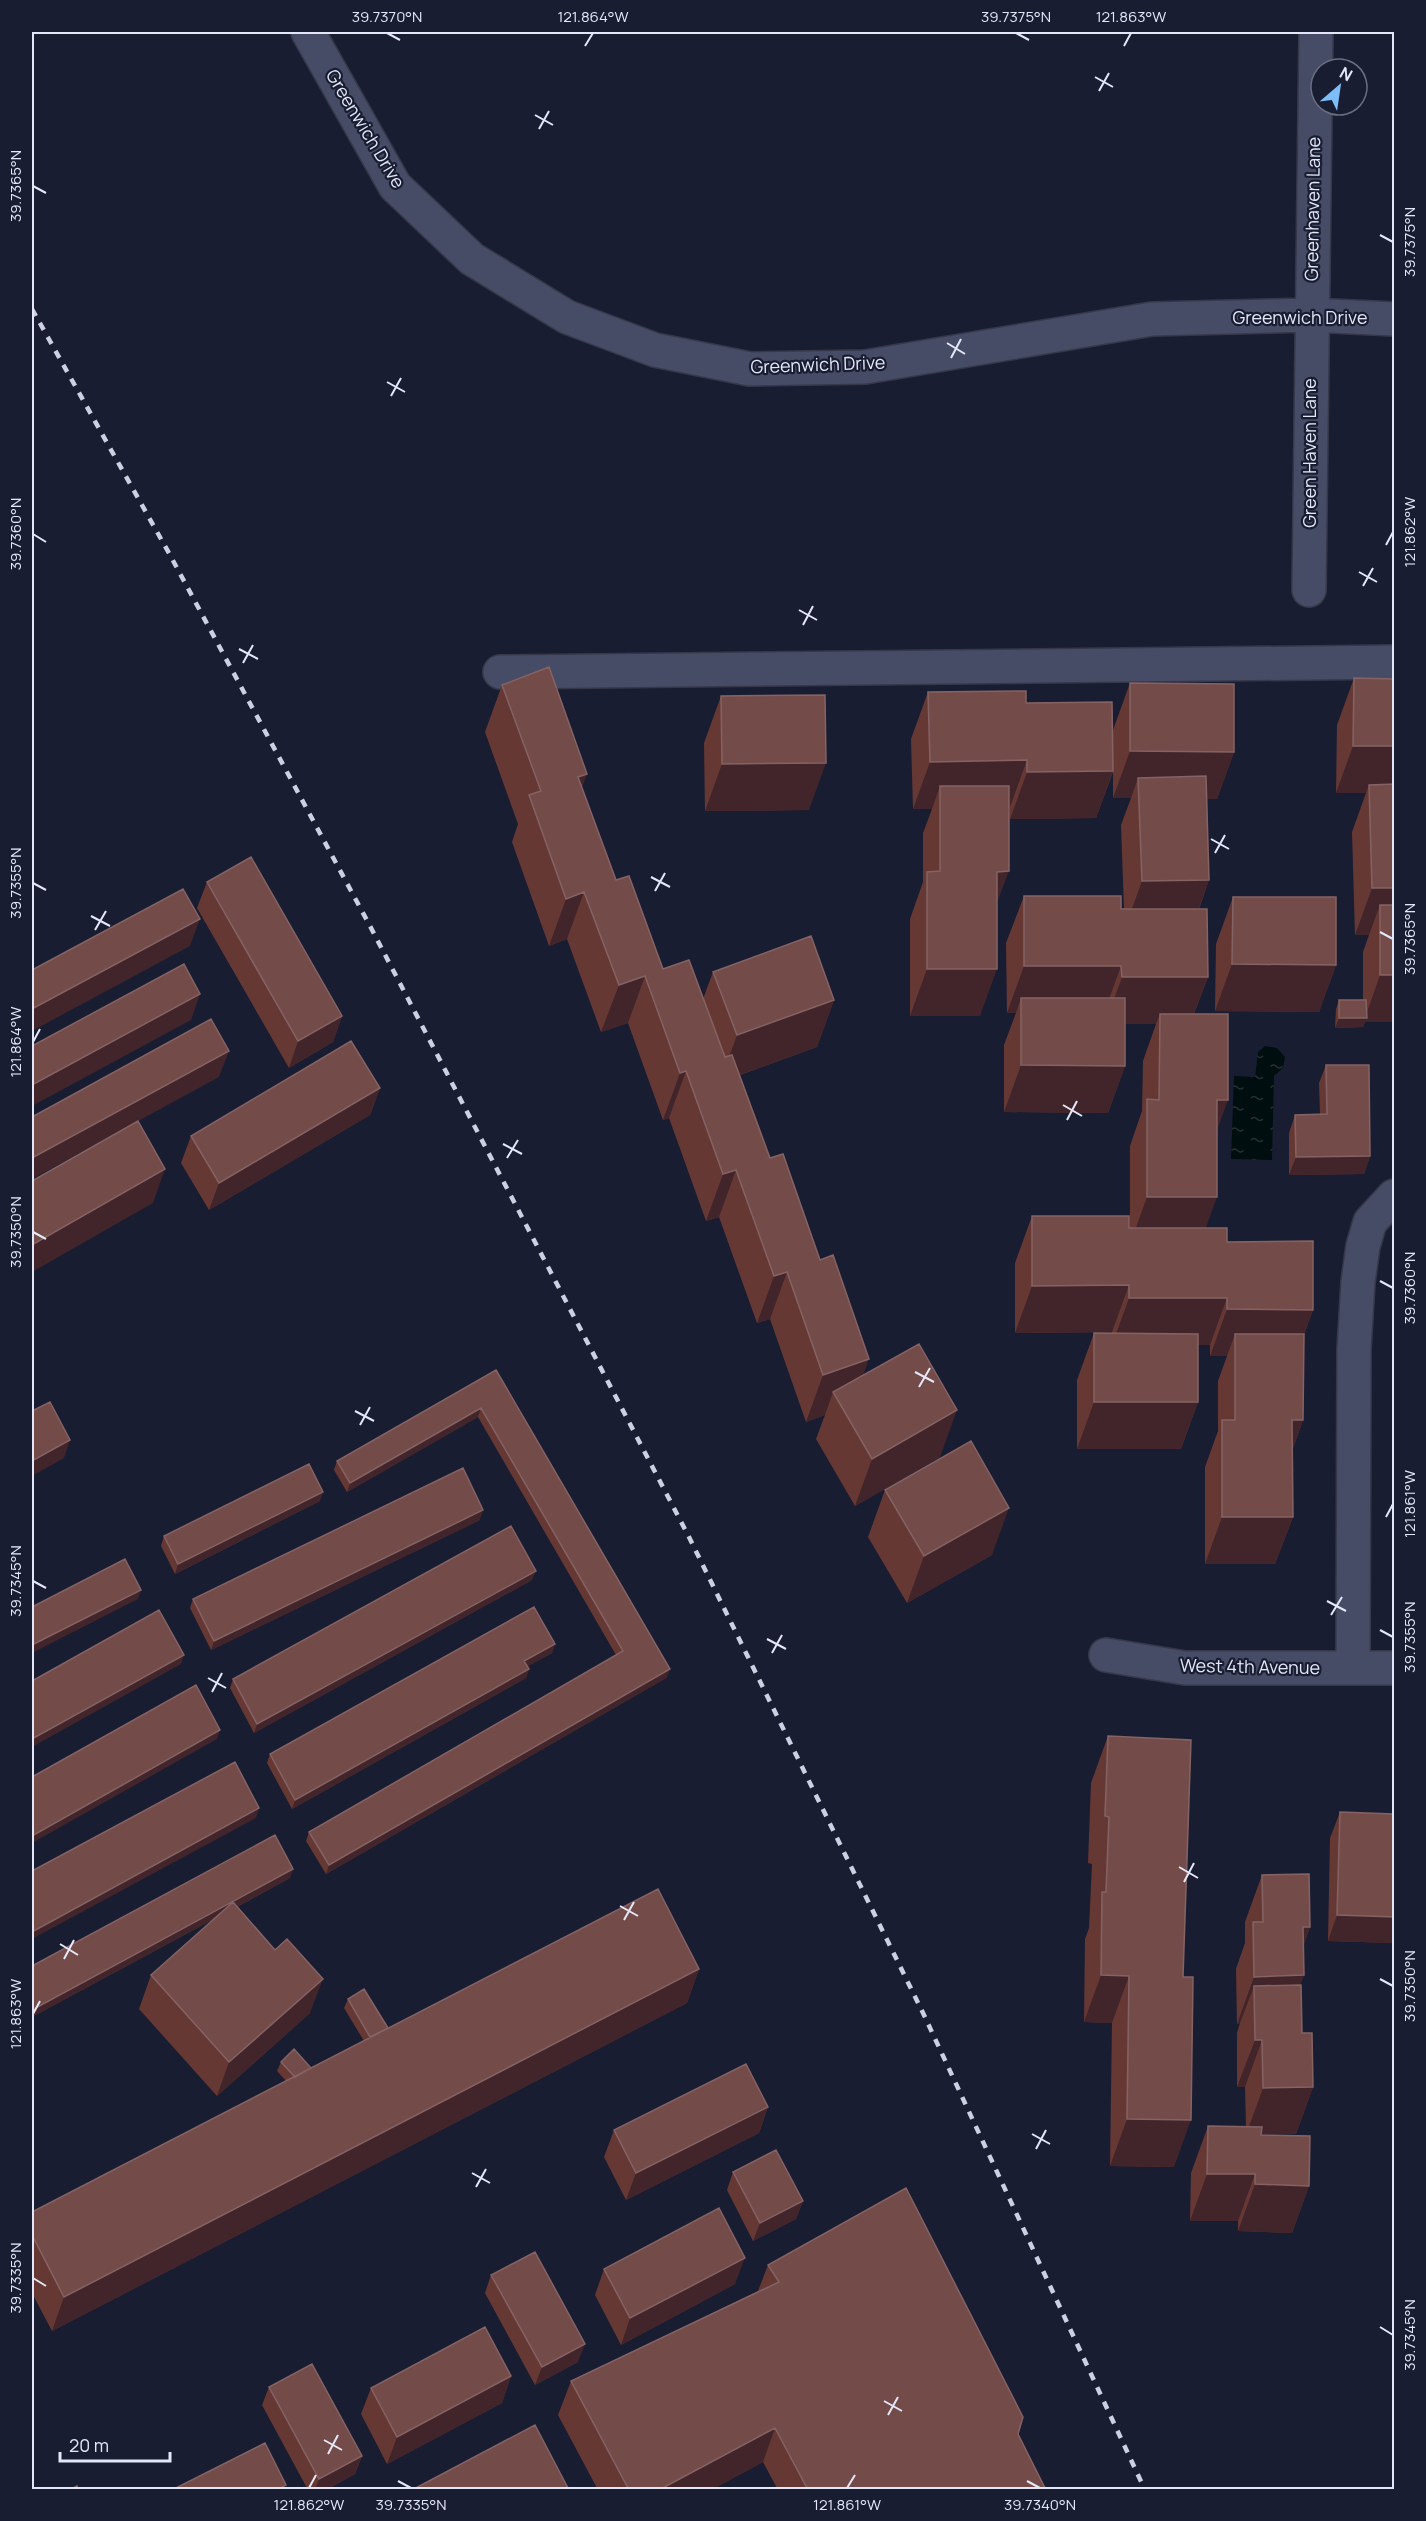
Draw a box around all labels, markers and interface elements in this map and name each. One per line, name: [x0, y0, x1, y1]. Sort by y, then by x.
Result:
text: 39.7370°N: [352, 6, 422, 27]
text: 121.864°W: [557, 6, 629, 27]
text: 39.7375°N: [981, 6, 1051, 27]
text: 121.863°W: [1096, 6, 1166, 27]
north arrow: [1309, 57, 1369, 117]
text: N: [1336, 61, 1357, 86]
street label: Greenwich Drive: [321, 65, 411, 192]
street label: Greenhaven Lane: [1299, 137, 1325, 281]
text: 39.7365°N: [5, 150, 26, 222]
text: 39.7375°N: [1399, 207, 1420, 277]
street label: Greenwich Drive: [1233, 305, 1367, 329]
street label: Greenwich Drive: [750, 350, 886, 378]
street label: Green Haven Lane: [1297, 378, 1321, 528]
text: 121.862°W: [1399, 497, 1420, 567]
text: 39.7360°N: [5, 498, 26, 570]
text: 39.7355°N: [5, 847, 26, 919]
text: 39.7365°N: [1399, 903, 1420, 975]
text: 121.864°W: [5, 1006, 26, 1078]
text: 39.7350°N: [5, 1196, 26, 1268]
text: 39.7360°N: [1399, 1252, 1420, 1324]
text: 121.861°W: [1399, 1470, 1420, 1538]
text: 39.7345°N: [5, 1545, 26, 1617]
text: 39.7355°N: [1399, 1601, 1420, 1673]
street label: West 4th Avenue: [1180, 1653, 1320, 1679]
text: 39.7350°N: [1399, 1950, 1420, 2022]
text: 121.863°W: [5, 1979, 26, 2049]
text: 39.7335°N: [5, 2243, 26, 2313]
text: 39.7345°N: [1399, 2299, 1420, 2371]
scale bar: [60, 2425, 170, 2463]
text: 20 m: [69, 2433, 109, 2457]
text: 121.862°W: [274, 2494, 344, 2515]
text: 39.7335°N: [376, 2494, 446, 2515]
text: 121.861°W: [813, 2494, 881, 2515]
text: 39.7340°N: [1004, 2494, 1076, 2515]

